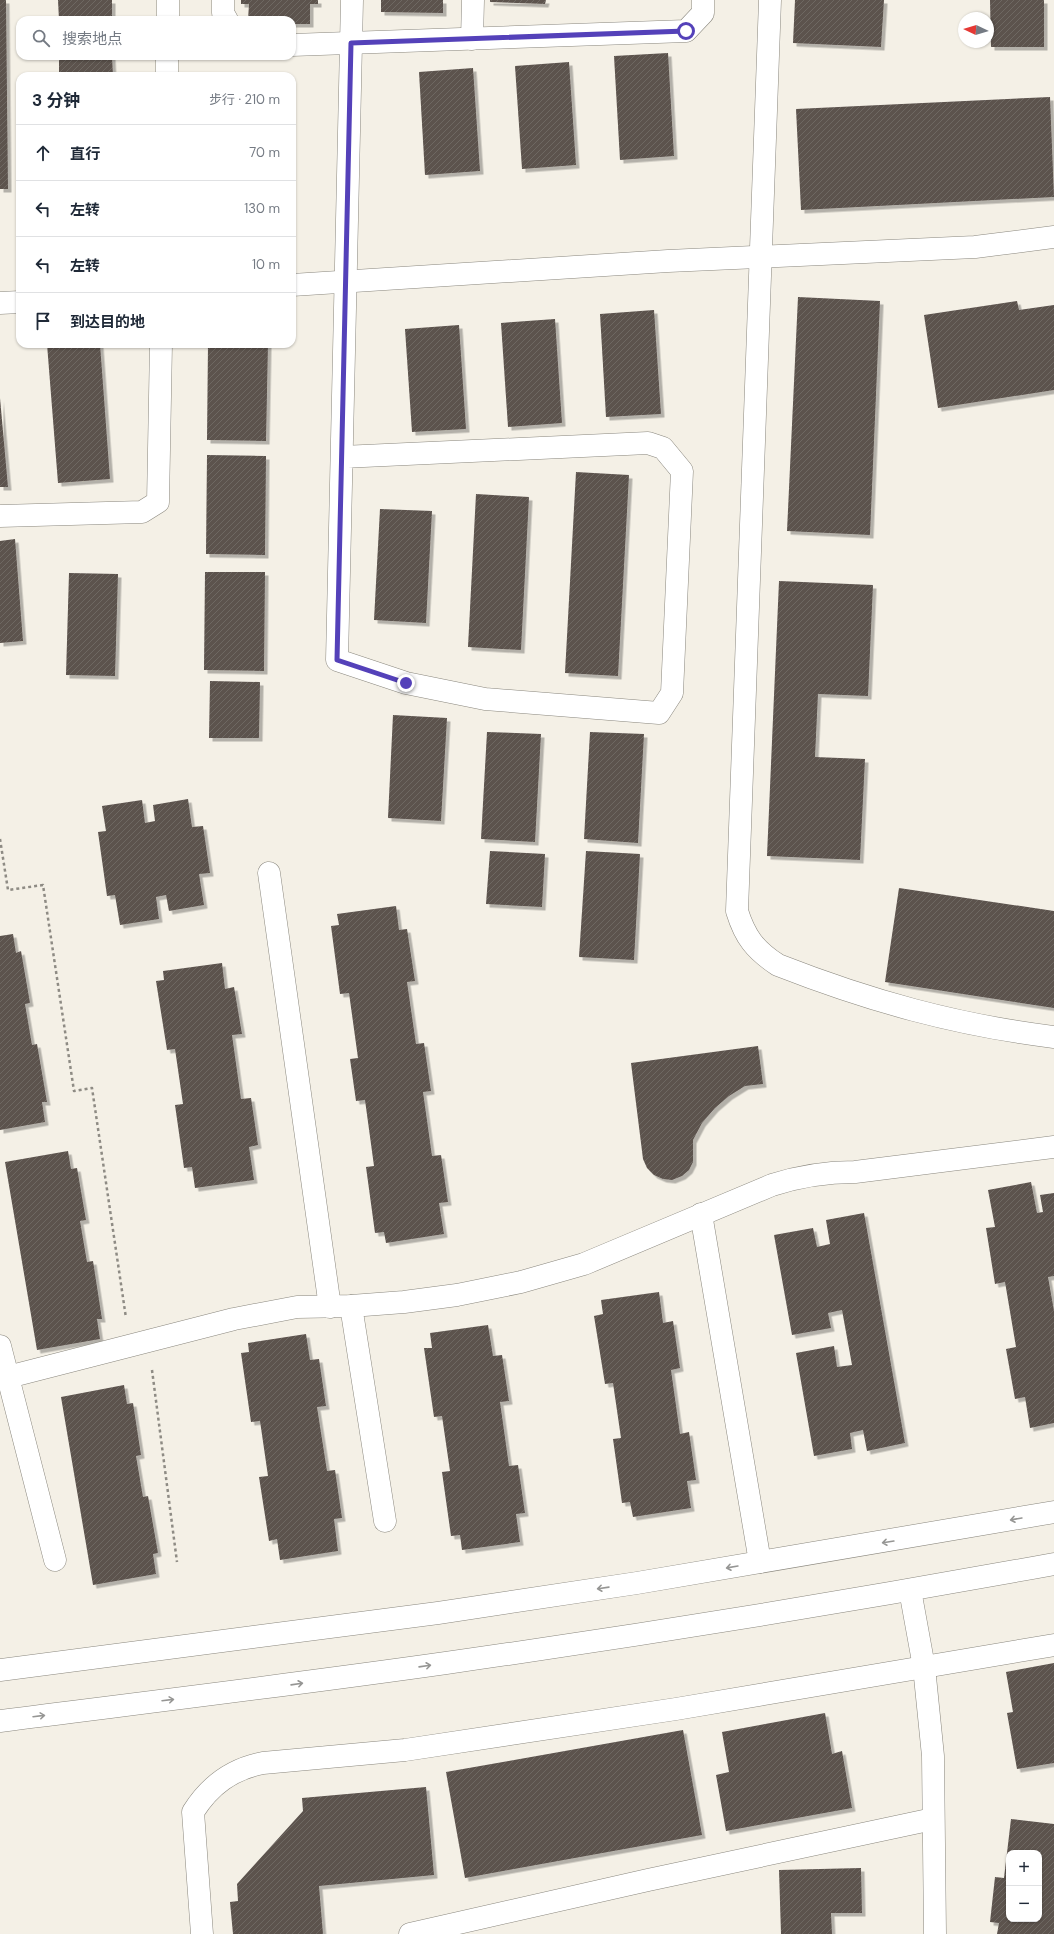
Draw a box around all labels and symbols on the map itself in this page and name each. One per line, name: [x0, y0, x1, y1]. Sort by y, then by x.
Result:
north arrow: [958, 12, 994, 48]
route start: [677, 22, 695, 40]
route end: [397, 674, 415, 692]
one-way arrow: [1010, 1515, 1023, 1523]
one-way arrow: [882, 1538, 895, 1546]
one-way arrow: [726, 1563, 739, 1571]
one-way arrow: [597, 1584, 610, 1592]
one-way arrow: [419, 1662, 432, 1670]
one-way arrow: [290, 1680, 303, 1687]
one-way arrow: [161, 1696, 174, 1704]
one-way arrow: [32, 1712, 45, 1720]

